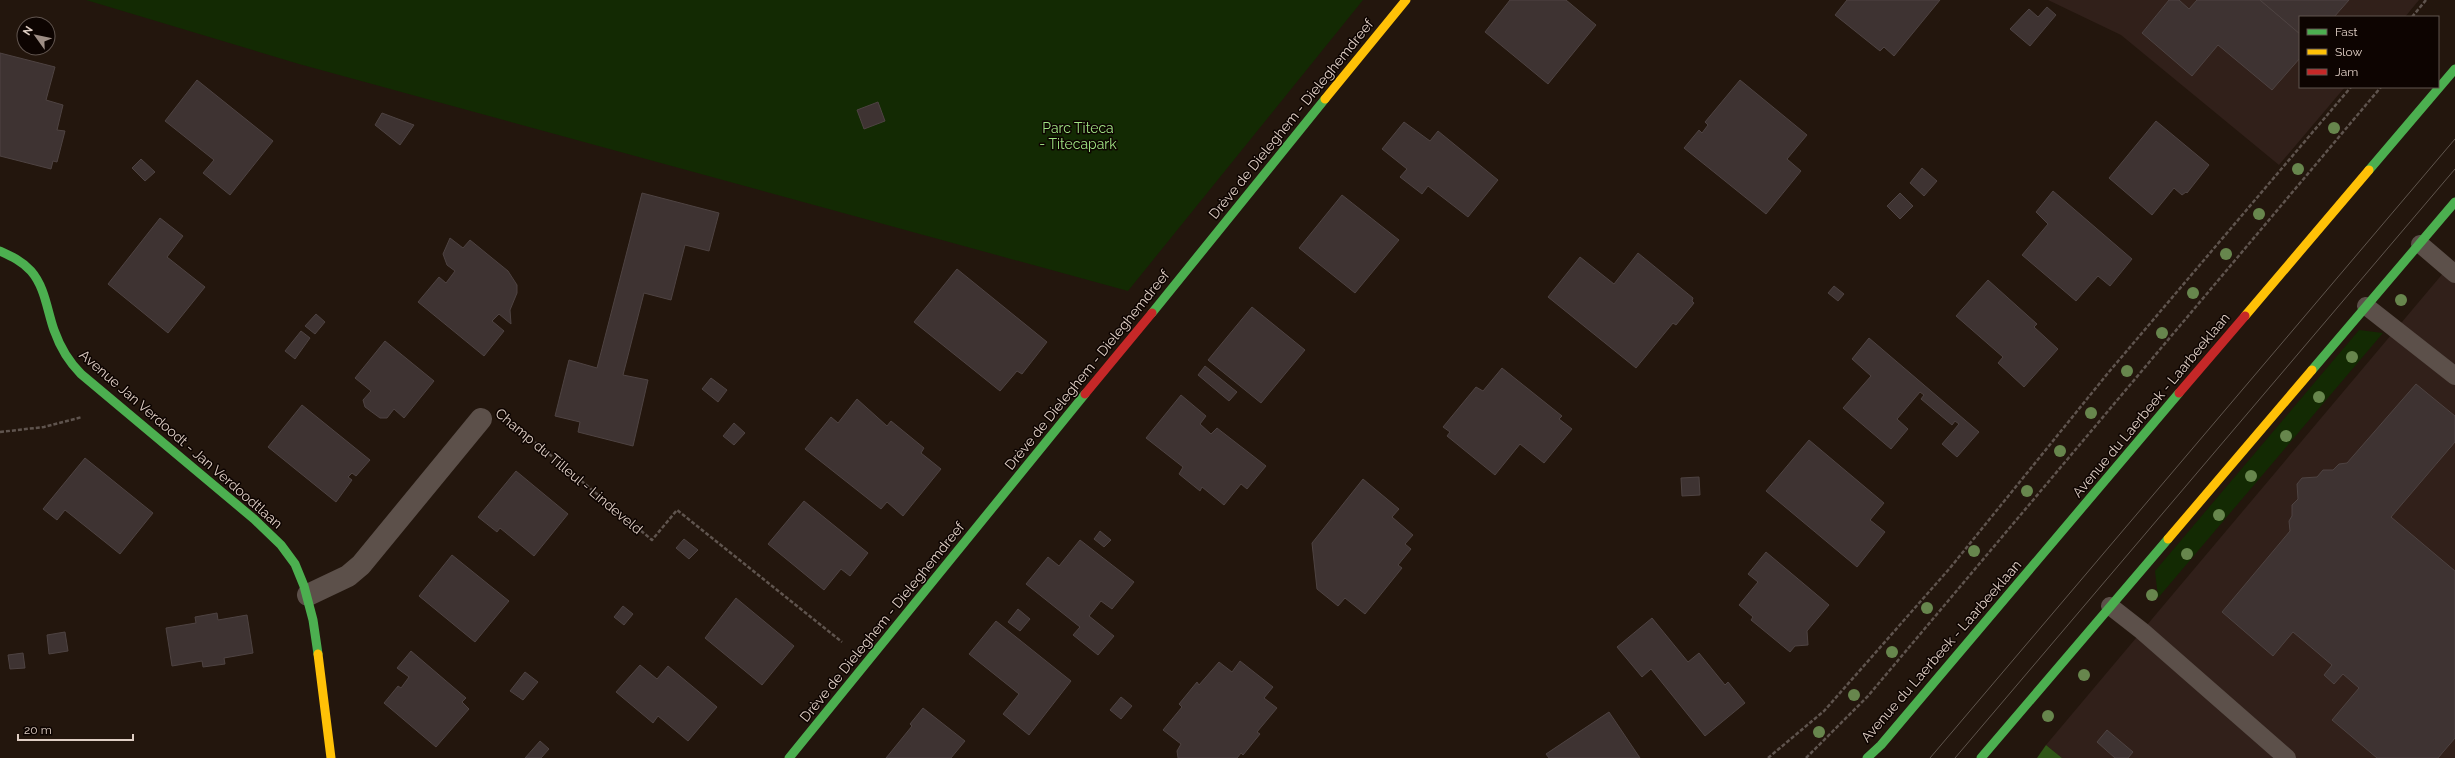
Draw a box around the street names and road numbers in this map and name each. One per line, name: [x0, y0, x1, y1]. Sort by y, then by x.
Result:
street label: Drève de Dieleghem - Dieleghemdreef: [1205, 15, 1377, 222]
street label: Drève de Dieleghem - Dieleghemdreef: [1001, 266, 1173, 473]
street label: Avenue du Laerbeek - Laarbeeklaan: [2069, 310, 2233, 500]
street label: Avenue Jan Verdoodt - Jan Verdoodtlaan: [76, 346, 286, 532]
street label: Champ du Tilleul - Lindeveld: [492, 405, 646, 537]
street label: Drève de Dieleghem - Dieleghemdreef: [796, 518, 968, 725]
street label: Avenue du Laerbeek - Laarbeeklaan: [1858, 557, 2024, 745]

